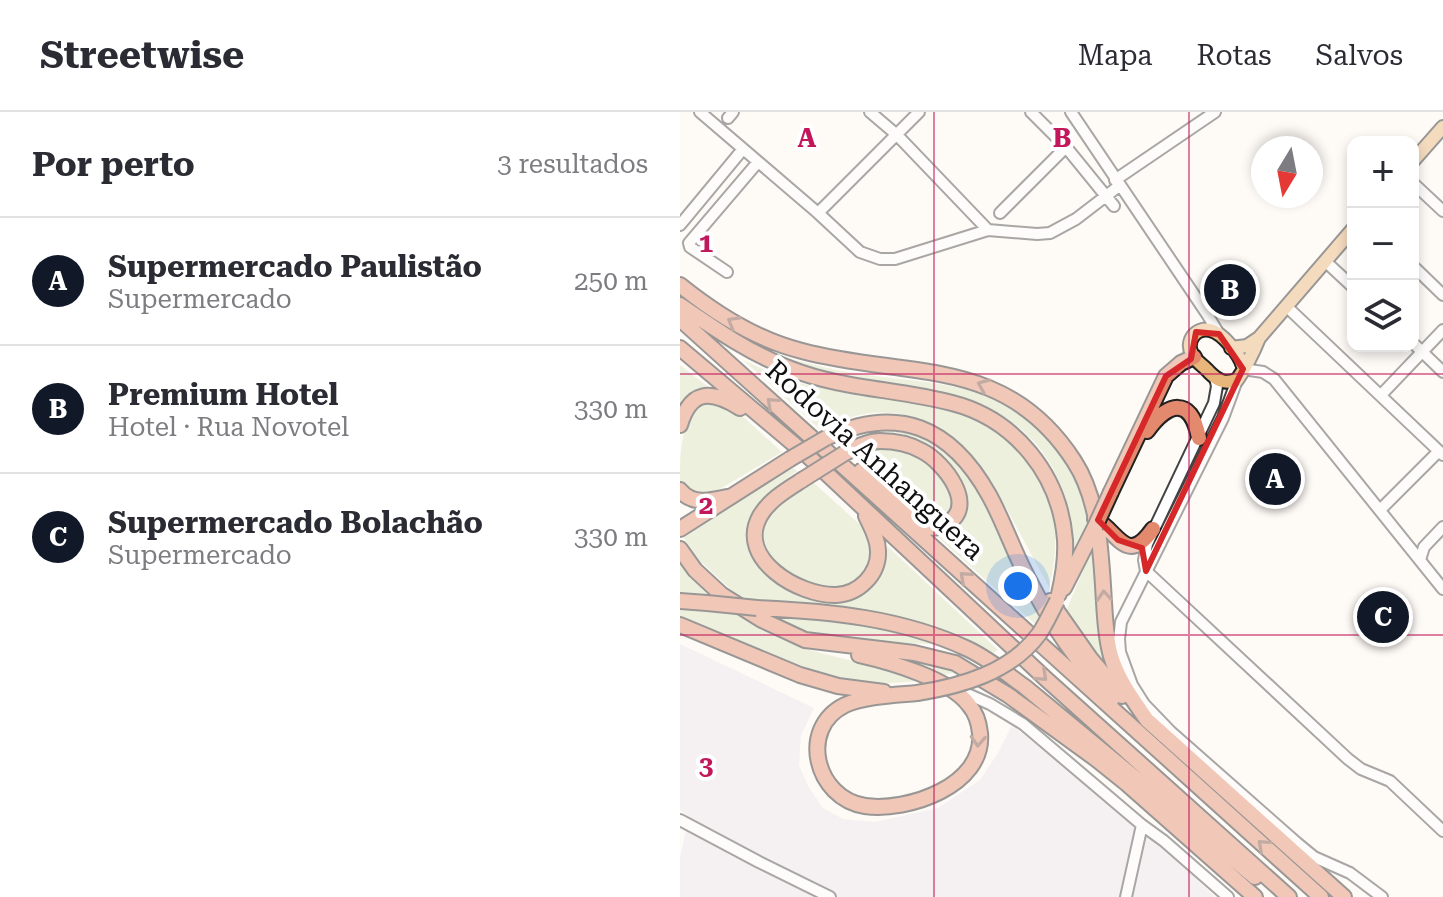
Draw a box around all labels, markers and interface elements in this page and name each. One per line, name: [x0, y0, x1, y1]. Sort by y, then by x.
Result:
text: Streetwise: [40, 33, 244, 77]
text: Mapa: [1078, 39, 1152, 72]
text: Rotas: [1196, 39, 1271, 72]
text: Salvos: [1315, 39, 1403, 72]
text: A: [798, 123, 817, 153]
text: B: [1053, 123, 1071, 153]
north arrow: [1251, 136, 1323, 208]
map controls: [1347, 136, 1419, 352]
button: +: [1347, 136, 1419, 208]
text: Por perto: [32, 144, 195, 184]
text: 3 resultados: [497, 149, 648, 179]
button: −: [1347, 208, 1419, 280]
text: 1: [699, 228, 713, 258]
text: Supermercado Paulistão: [108, 249, 482, 284]
pin: B: [1204, 260, 1256, 320]
text: A: [49, 266, 67, 296]
text: 250 m: [574, 266, 648, 296]
button: layers: [1347, 280, 1419, 352]
text: Supermercado: [108, 284, 292, 314]
one-way arrow: [727, 316, 742, 332]
street label: Rodovia Anhanguera: [759, 353, 991, 567]
text: Premium Hotel: [108, 377, 338, 412]
one-way arrow: [977, 379, 991, 395]
text: B: [49, 394, 67, 424]
text: 330 m: [574, 394, 648, 424]
one-way arrow: [767, 398, 782, 412]
text: Hotel · Rua Novotel: [108, 412, 349, 442]
pin: A: [1249, 449, 1301, 509]
text: 2: [699, 490, 713, 520]
text: Supermercado Bolachão: [108, 505, 483, 540]
text: C: [49, 522, 67, 552]
text: 330 m: [574, 522, 648, 552]
text: Supermercado: [108, 540, 292, 570]
your location: [998, 566, 1038, 606]
one-way arrow: [960, 572, 975, 587]
pin: C: [1357, 587, 1409, 647]
one-way arrow: [1096, 589, 1113, 602]
one-way arrow: [1033, 666, 1048, 680]
one-way arrow: [970, 735, 987, 748]
text: 3: [699, 751, 713, 781]
one-way arrow: [1257, 840, 1272, 854]

